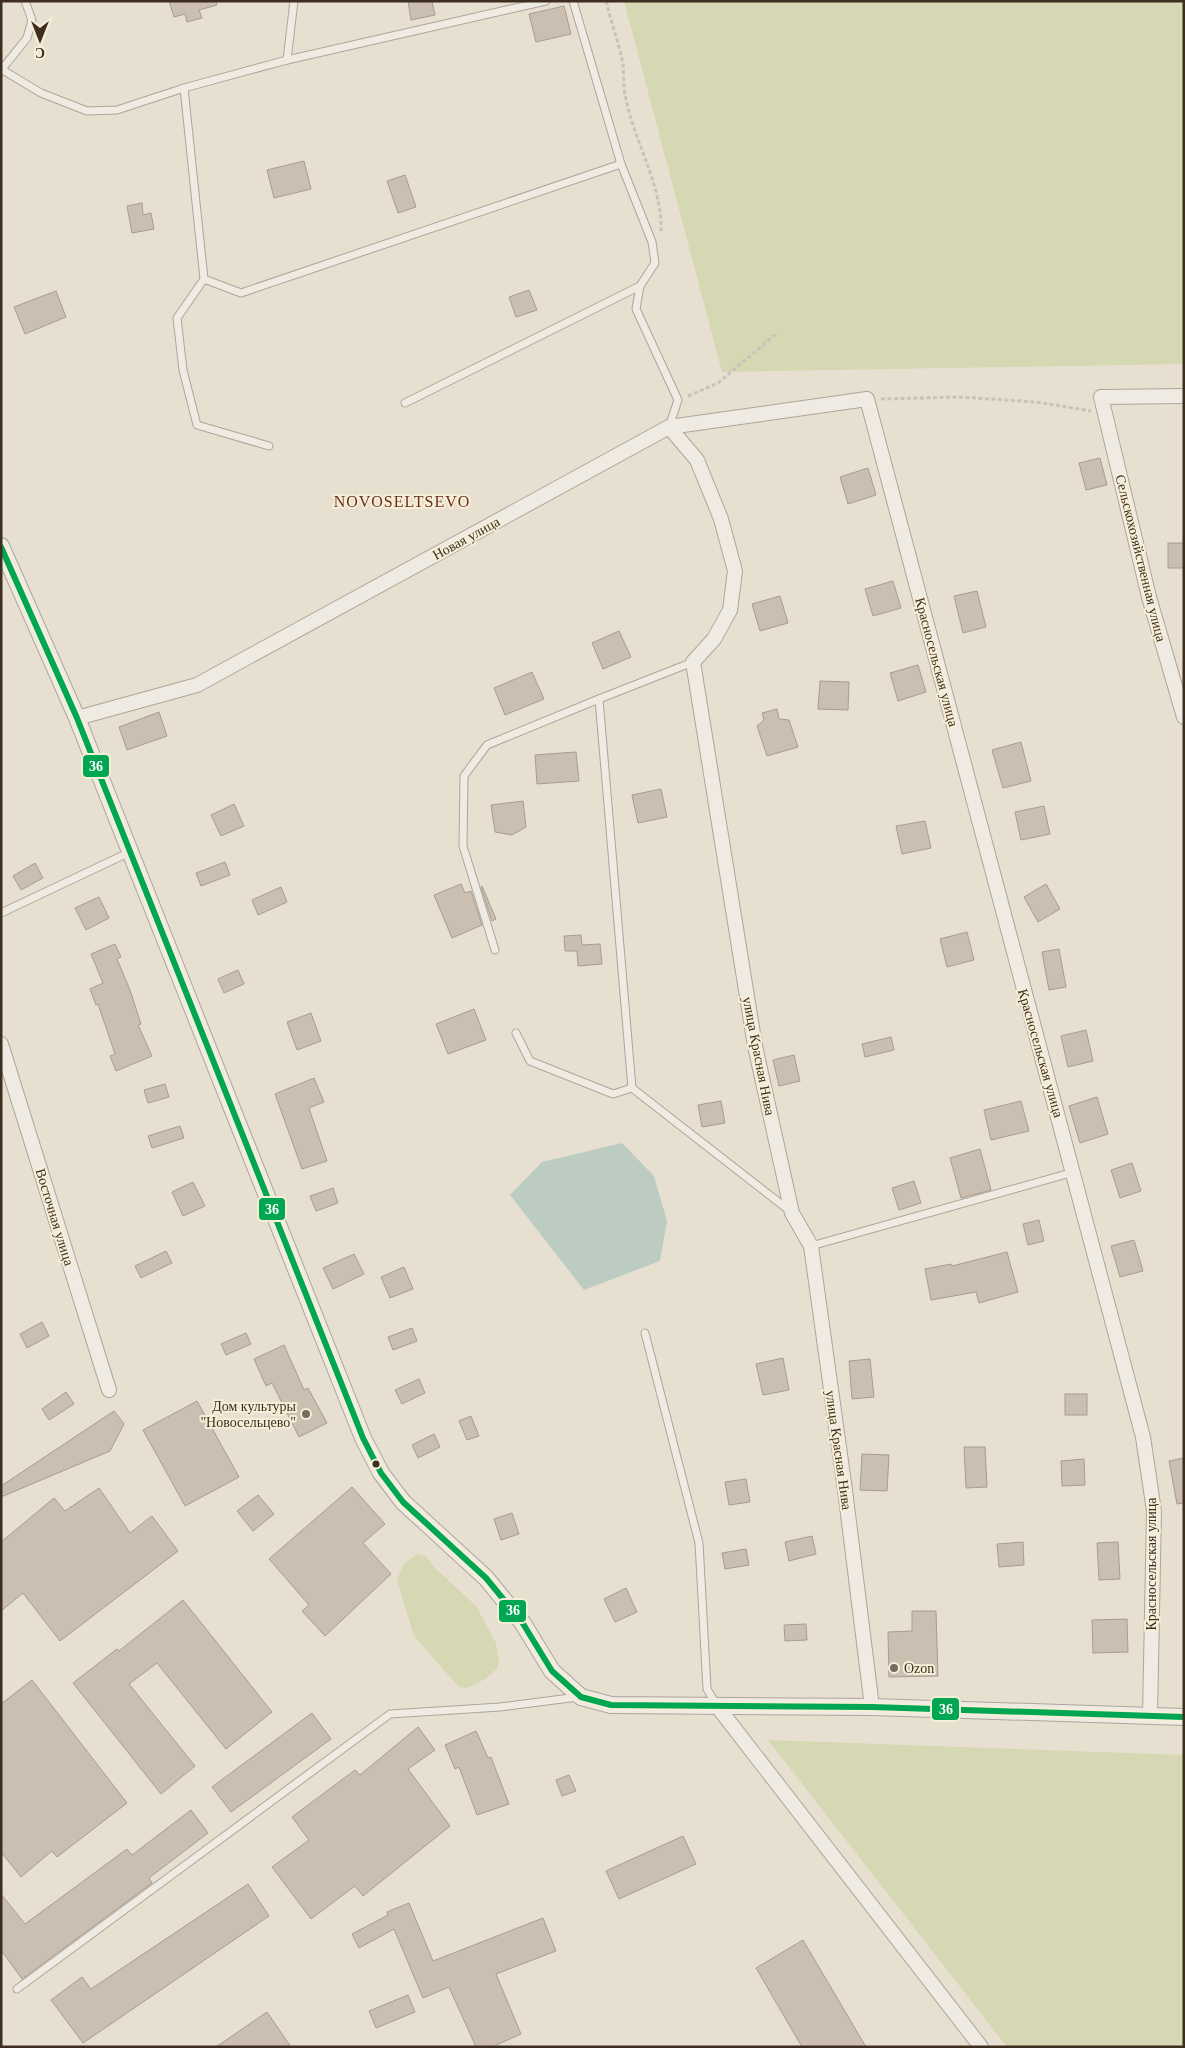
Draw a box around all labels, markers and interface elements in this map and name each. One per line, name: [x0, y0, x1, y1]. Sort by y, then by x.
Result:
north arrow: [15, 15, 65, 65]
text: С: [35, 45, 45, 60]
street label: Сельскохозяйственная улица: [1112, 473, 1169, 644]
district label: NOVOSELTSEVO: [334, 493, 470, 510]
street label: Новая улица: [430, 513, 503, 563]
street label: Красносельская улица: [912, 596, 961, 729]
line badge: 36: [82, 754, 110, 778]
text: 36: [89, 759, 103, 774]
street label: Красносельская улица: [1015, 987, 1066, 1120]
street label: улица Красная Нива: [740, 995, 778, 1118]
street label: Восточная улица: [33, 1167, 77, 1268]
line badge: 36: [258, 1197, 286, 1221]
text: 36: [265, 1202, 279, 1217]
street label: улица Красная Нива: [823, 1389, 854, 1512]
place label: Дом культуры "Новосельцево": [200, 1399, 297, 1430]
marker: Дом культуры "Новосельцево": [300, 1408, 312, 1420]
unlabelled marker: [371, 1459, 381, 1469]
street label: Красносельская улица: [1144, 1497, 1159, 1631]
line badge: 36: [498, 1599, 527, 1623]
text: 36: [506, 1603, 520, 1618]
place label: Ozon: [904, 1661, 934, 1676]
marker: Ozon: [888, 1662, 900, 1674]
line badge: 36: [931, 1697, 960, 1721]
text: 36: [939, 1702, 953, 1717]

